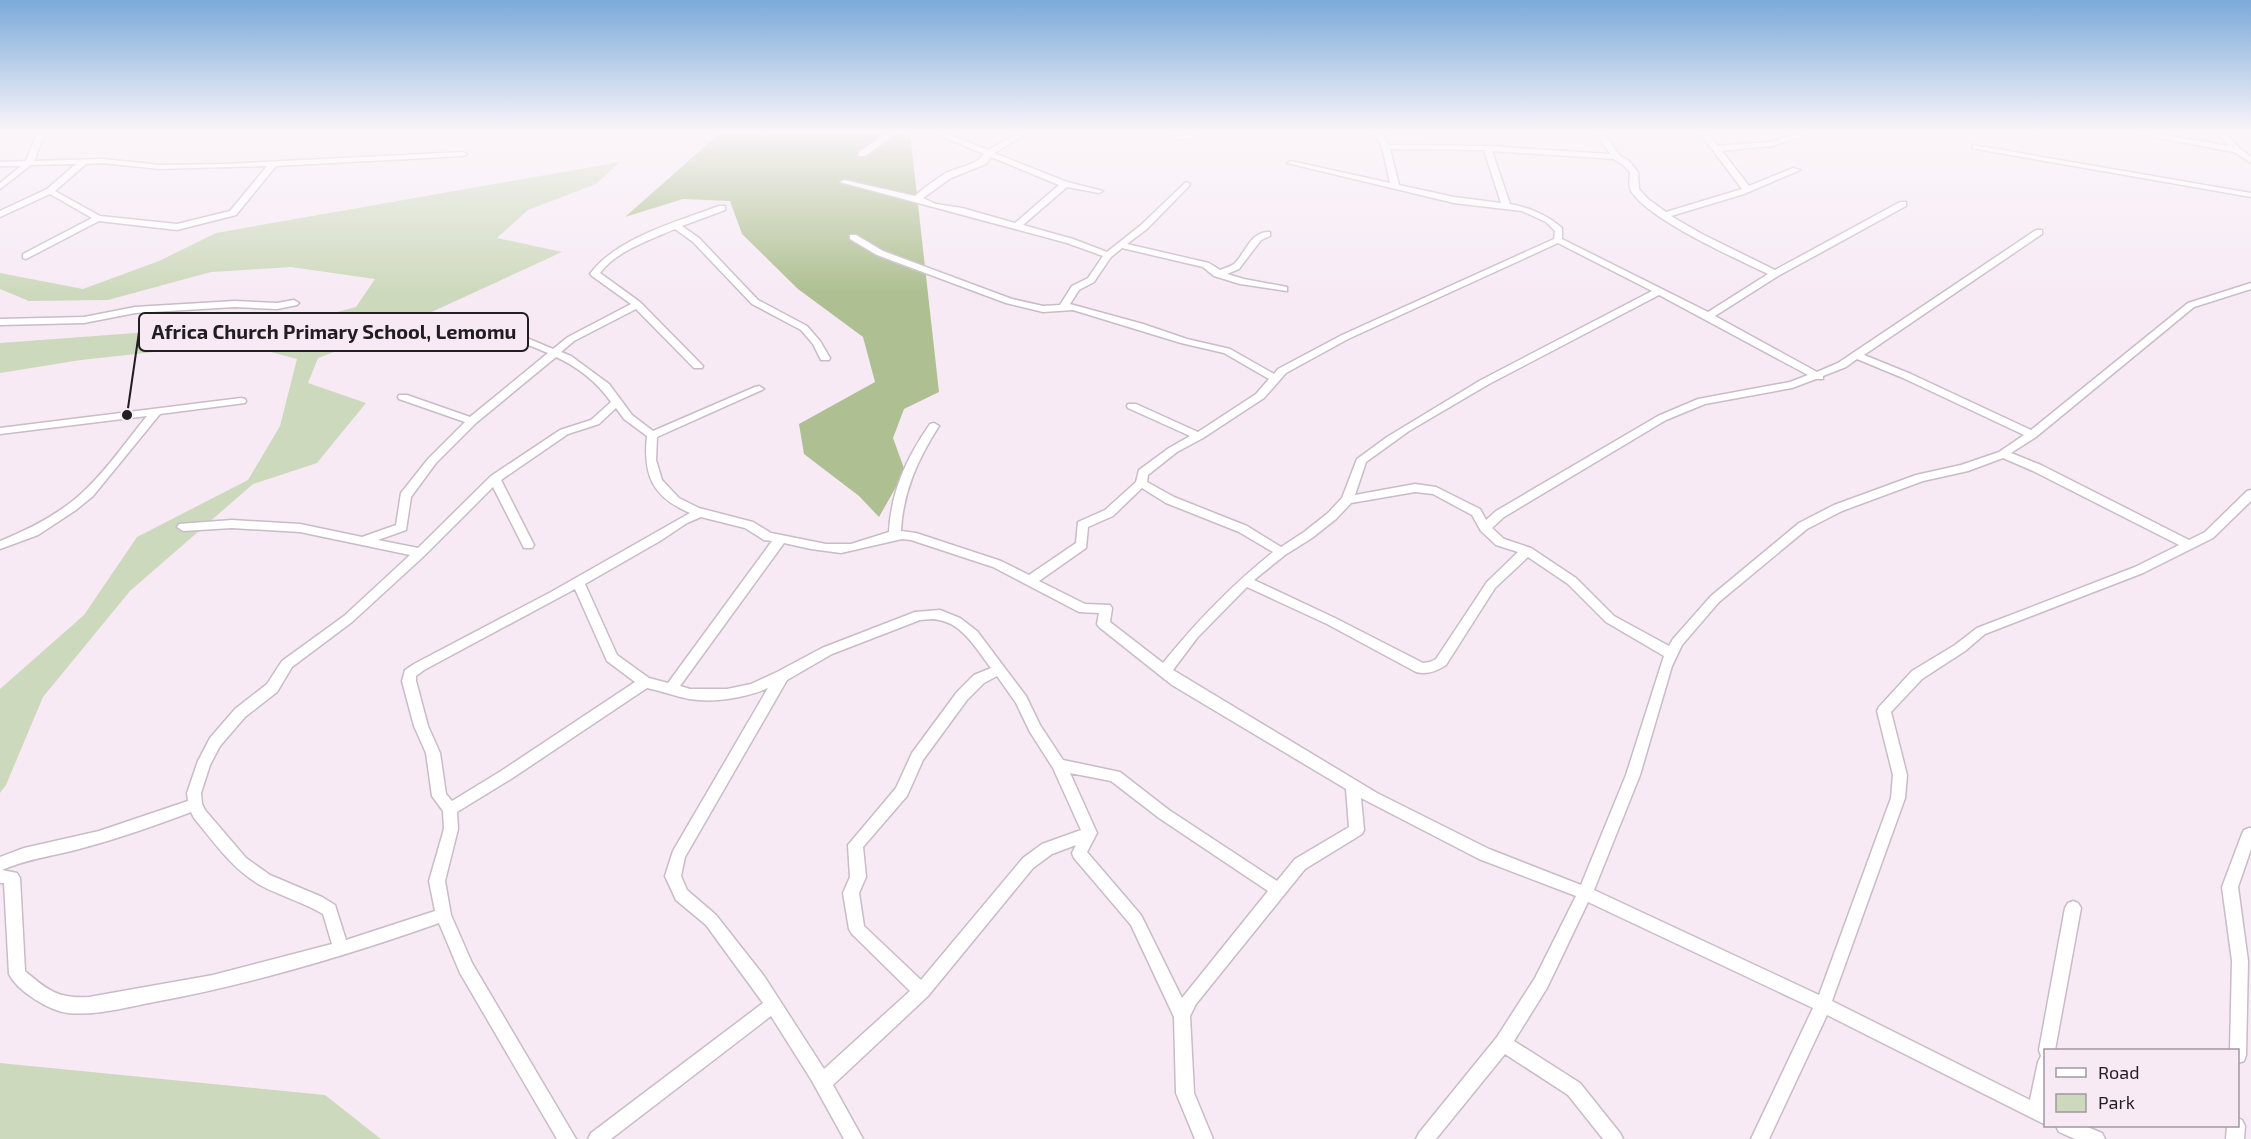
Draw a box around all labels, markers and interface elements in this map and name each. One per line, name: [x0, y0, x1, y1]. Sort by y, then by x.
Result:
callout: Africa Church Primary School, Lemomu: [139, 313, 528, 351]
text: Africa Church Primary School, Lemomu: [152, 319, 516, 344]
legend: [2044, 1049, 2239, 1127]
text: Road: [2098, 1061, 2139, 1083]
text: Park: [2098, 1091, 2135, 1113]

